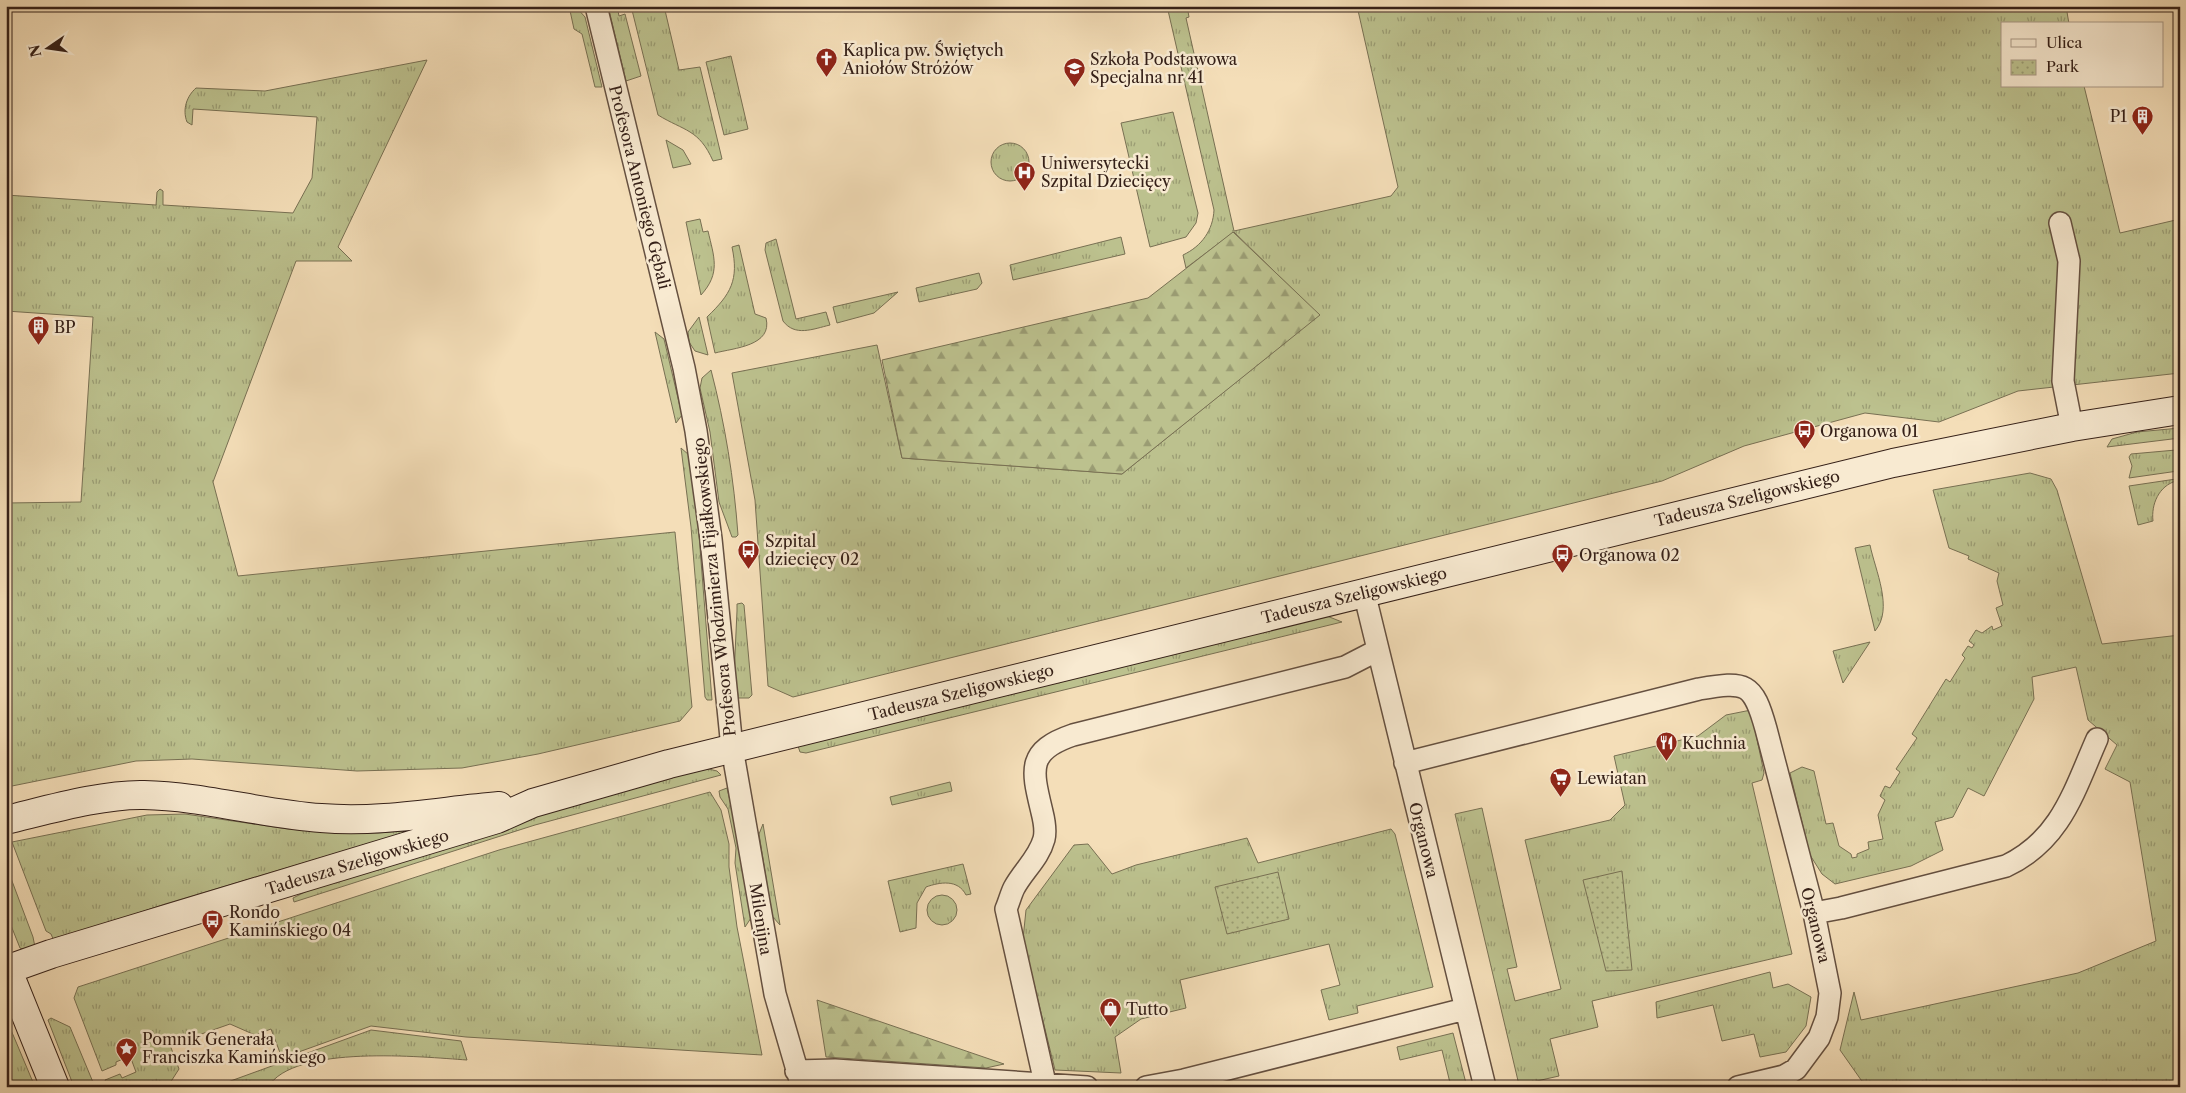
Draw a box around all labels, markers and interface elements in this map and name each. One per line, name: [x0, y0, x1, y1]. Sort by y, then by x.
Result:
north arrow: [22, 22, 72, 72]
legend: [2001, 22, 2164, 88]
text: Ulica: [2046, 33, 2082, 52]
place label: Kaplica pw. Świętych Aniołów Stróżów: [842, 40, 1004, 78]
text: N: [25, 43, 45, 59]
church icon: Kaplica pw. Świętych Aniołów Stróżów: [815, 47, 839, 78]
place label: Szkoła Podstawowa Specjalna nr 41: [1090, 49, 1238, 87]
school or university icon: Szkoła Podstawowa Specjalna nr 41: [1062, 56, 1086, 87]
text: Park: [2046, 57, 2080, 76]
street label: Profesora Antoniego Gębali: [605, 83, 675, 291]
building icon: P1: [2131, 104, 2155, 135]
place label: P1: [2110, 106, 2127, 126]
place label: Uniwersytecki Szpital Dziecięcy: [1041, 153, 1172, 191]
hospital icon: Uniwersytecki Szpital Dziecięcy: [1013, 160, 1037, 191]
building icon: BP: [26, 315, 50, 346]
place label: BP: [54, 317, 76, 337]
bus stop icon: Organowa 01: [1792, 419, 1816, 450]
place label: Organowa 01: [1820, 421, 1919, 441]
street label: Profesora Włodzimierza Fijałkowskiego: [688, 436, 740, 737]
street label: Tadeusza Szeligowskiego: [1652, 465, 1842, 531]
place label: Szpital dziecięcy 02: [765, 531, 859, 569]
bus stop icon: Szpital dziecięcy 02: [737, 538, 761, 569]
bus stop icon: Organowa 02: [1551, 543, 1575, 574]
place label: Organowa 02: [1579, 545, 1680, 565]
street label: Tadeusza Szeligowskiego: [1259, 562, 1449, 628]
street label: Tadeusza Szeligowskiego: [866, 659, 1056, 725]
restaurant icon: Kuchnia: [1654, 731, 1678, 762]
place label: Kuchnia: [1682, 733, 1747, 753]
supermarket icon: Lewiatan: [1549, 766, 1573, 797]
place label: Lewiatan: [1577, 768, 1647, 788]
street label: Organowa: [1405, 800, 1443, 881]
street label: Tadeusza Szeligowskiego: [263, 825, 451, 899]
street label: Milenijna: [745, 882, 777, 957]
street label: Organowa: [1797, 885, 1835, 966]
place label: Rondo Kamińskiego 04: [229, 902, 351, 940]
bus stop icon: Rondo Kamińskiego 04: [201, 909, 225, 940]
shop icon: Tutto: [1098, 997, 1122, 1028]
place label: Tutto: [1126, 999, 1169, 1019]
place label: Pomnik Generała Franciszka Kamińskiego: [142, 1029, 326, 1067]
place icon: Pomnik Generała Franciszka Kamińskiego: [114, 1036, 138, 1067]

